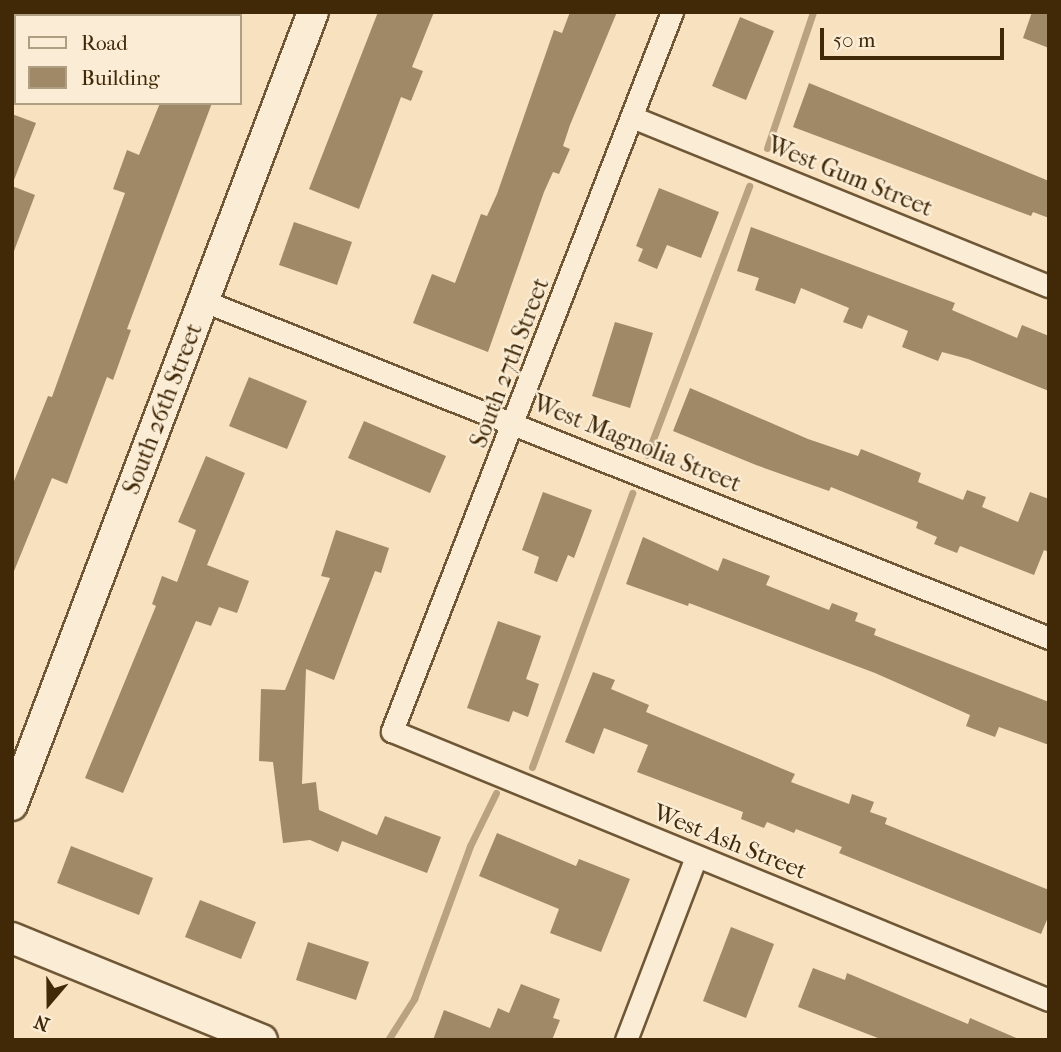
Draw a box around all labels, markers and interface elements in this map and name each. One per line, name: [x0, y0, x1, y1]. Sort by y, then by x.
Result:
legend: [14, 14, 242, 105]
scale bar: [823, 14, 1007, 58]
text: 50 m: [833, 28, 876, 52]
text: Road: [81, 31, 128, 55]
text: Building: [81, 66, 159, 90]
street label: West Gum Street: [763, 131, 937, 223]
street label: South 27th Street: [464, 274, 556, 452]
street label: South 26th Street: [117, 319, 209, 499]
street label: West Magnolia Street: [529, 389, 745, 499]
street label: West Ash Street: [649, 798, 811, 886]
north arrow: [14, 968, 84, 1038]
text: N: [31, 1010, 52, 1036]

